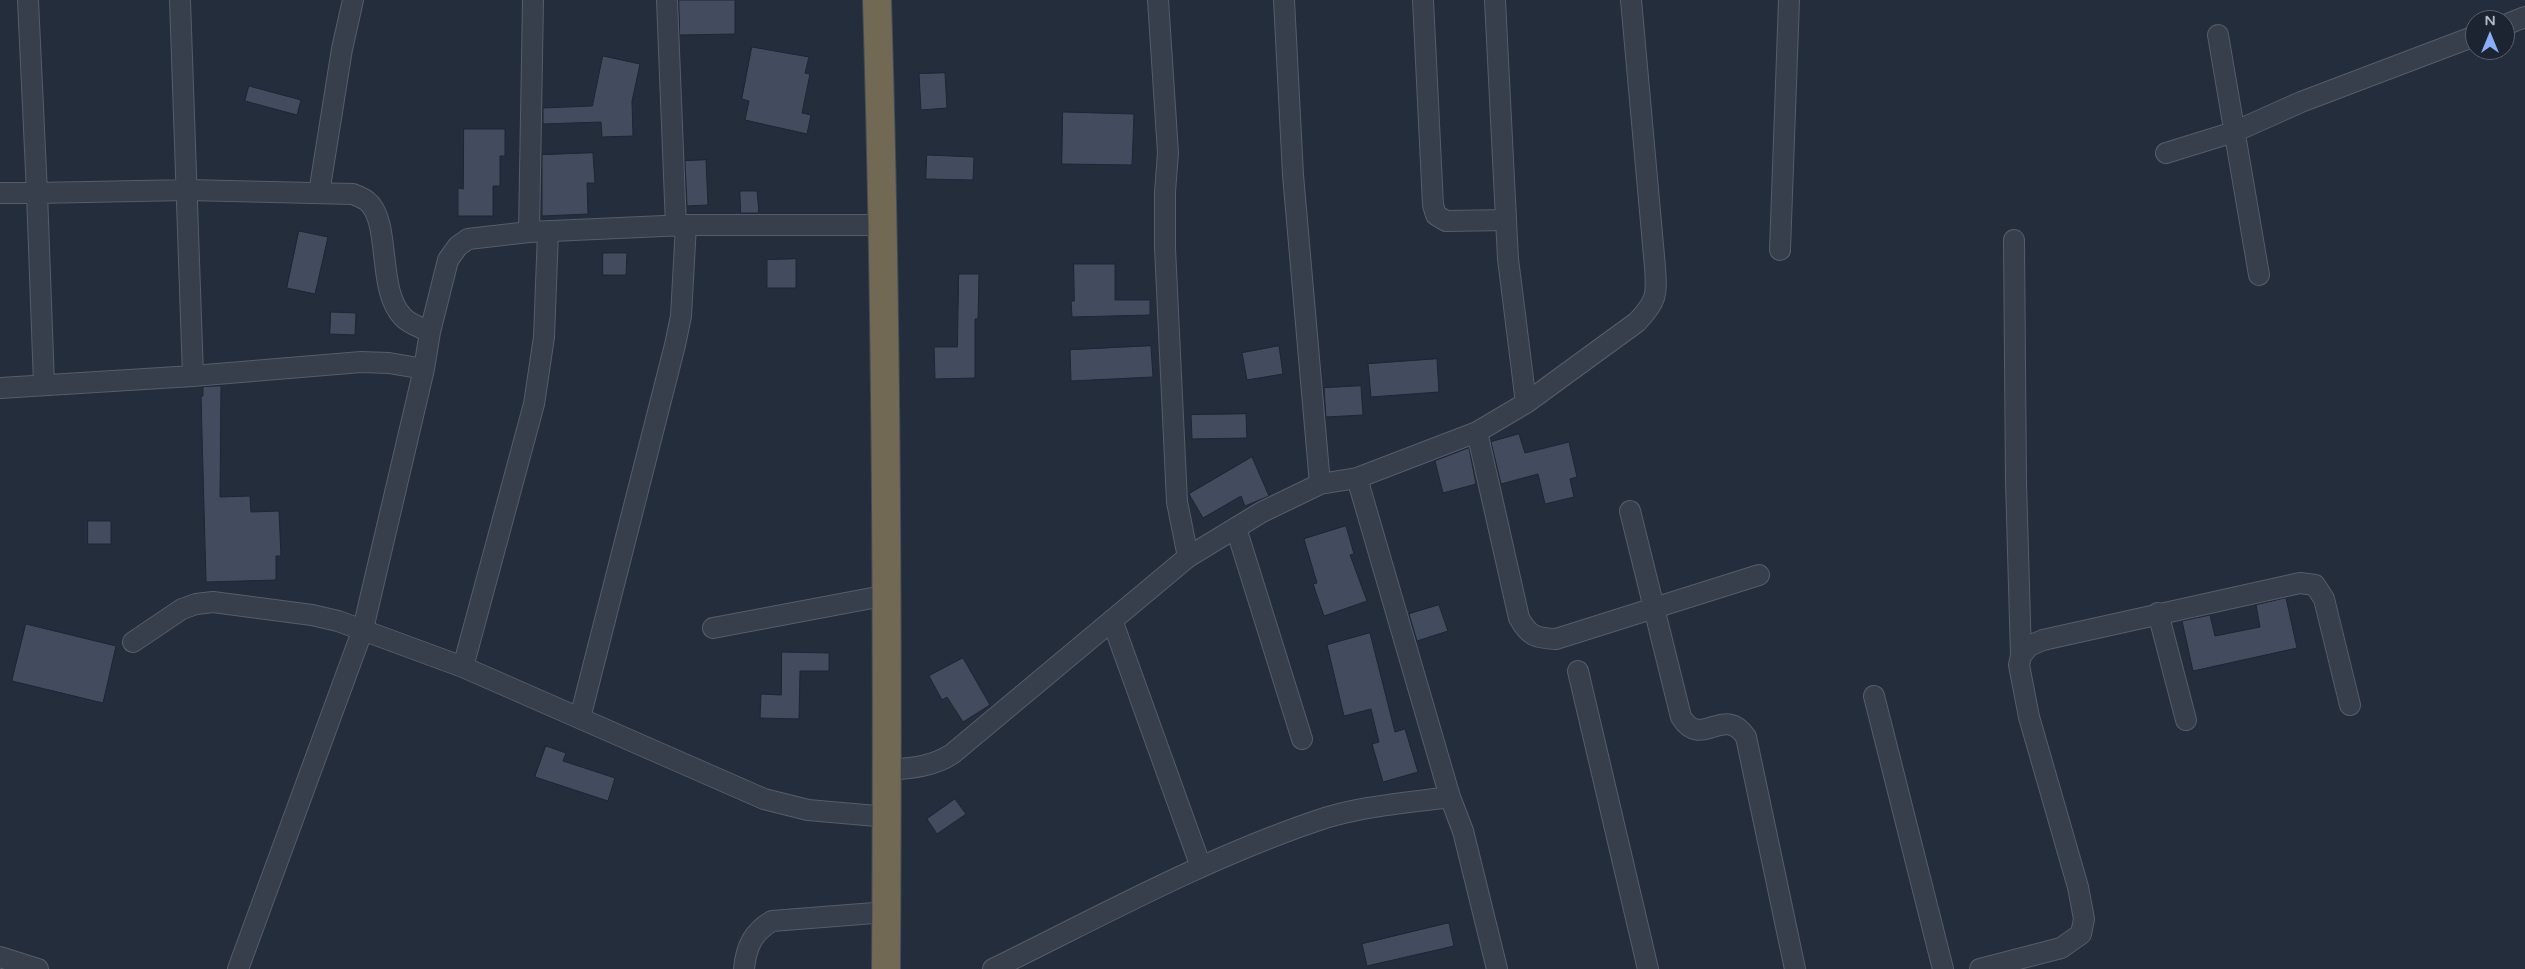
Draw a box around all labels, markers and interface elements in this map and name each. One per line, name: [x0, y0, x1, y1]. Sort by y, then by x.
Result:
north arrow: [2465, 10, 2515, 60]
text: N: [2484, 12, 2496, 29]

